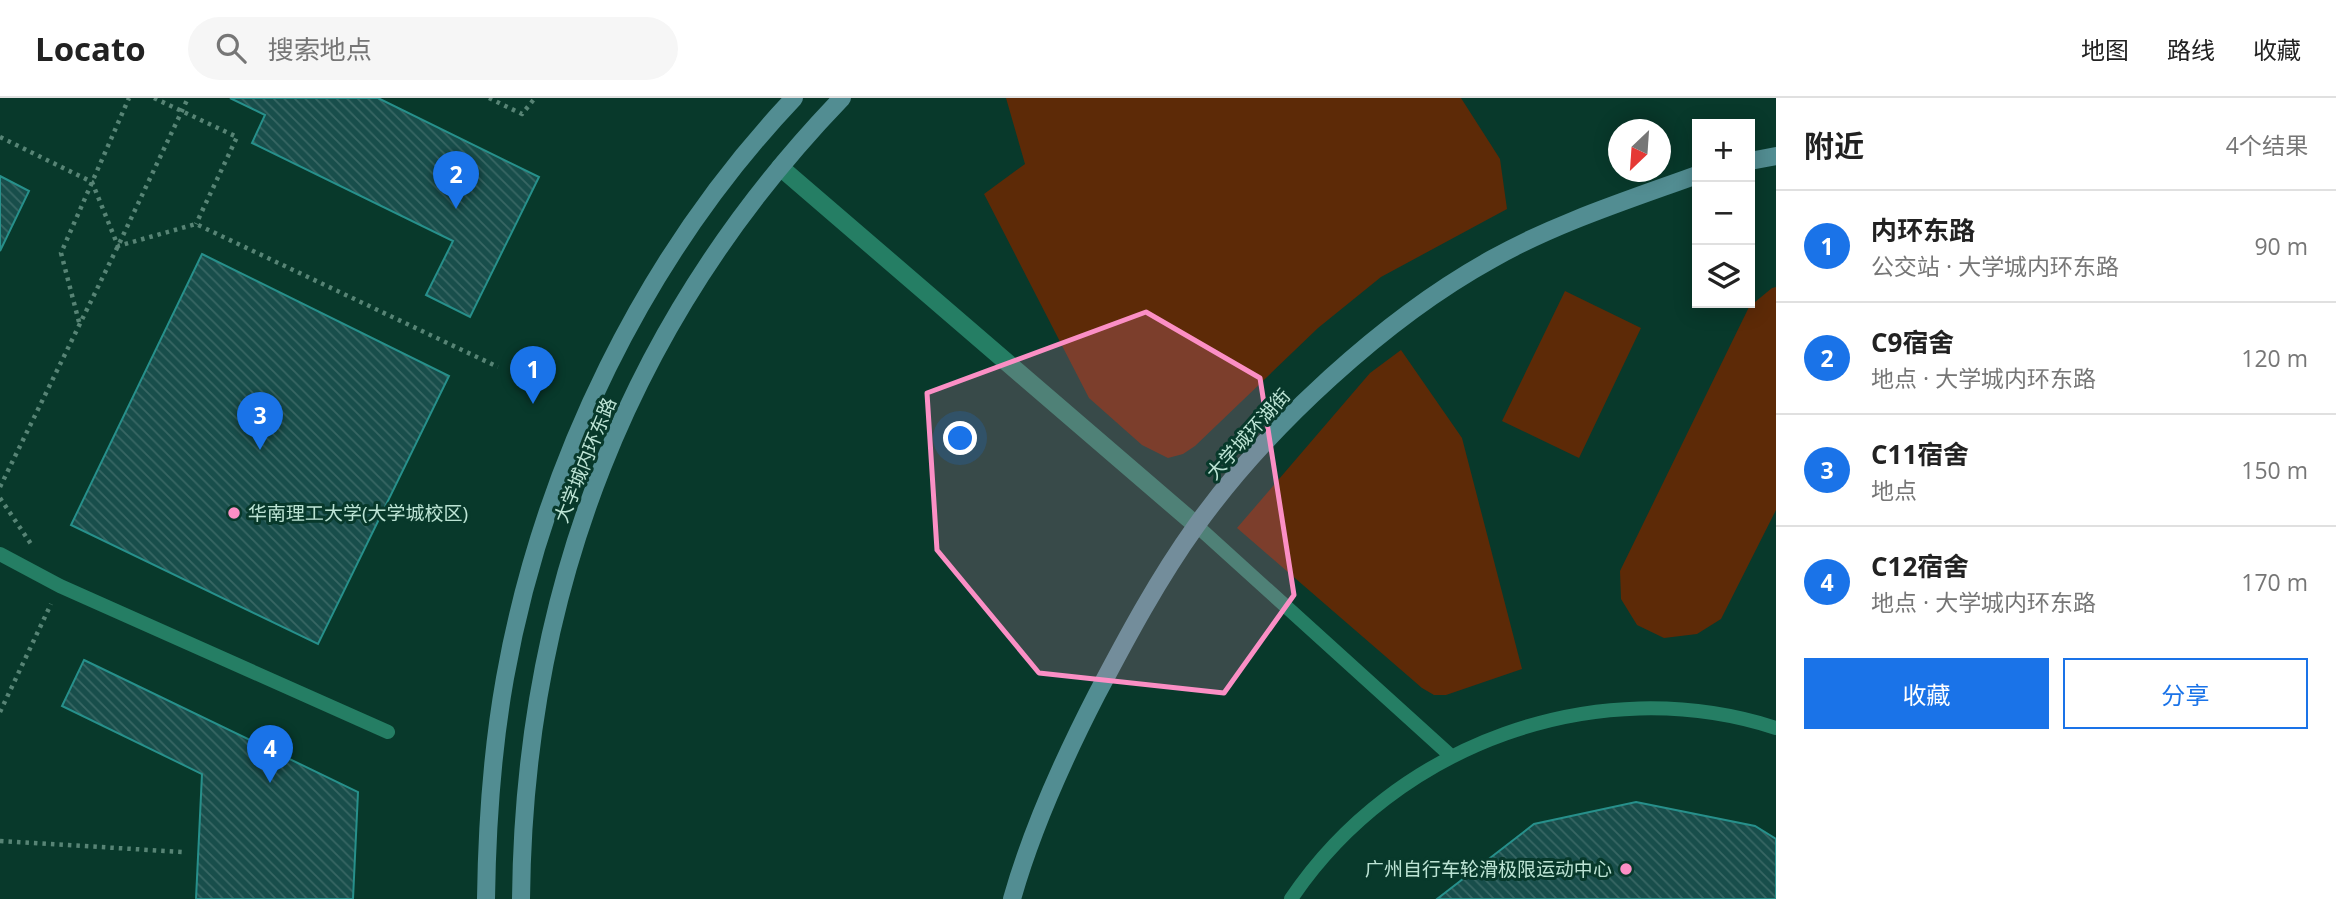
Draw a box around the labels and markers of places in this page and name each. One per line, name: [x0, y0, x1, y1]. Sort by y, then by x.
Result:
pin: 2: [433, 151, 479, 209]
pin: 1: [510, 346, 556, 404]
pin: 3: [237, 392, 283, 450]
place label: 华南理工大学(大学城校区): [248, 500, 468, 526]
marker: 华南理工大学(大学城校区): [226, 505, 242, 521]
pin: 4: [247, 725, 293, 783]
place label: 广州自行车轮滑极限运动中心: [1365, 856, 1612, 882]
marker: 广州自行车轮滑极限运动中心: [1618, 861, 1634, 877]

